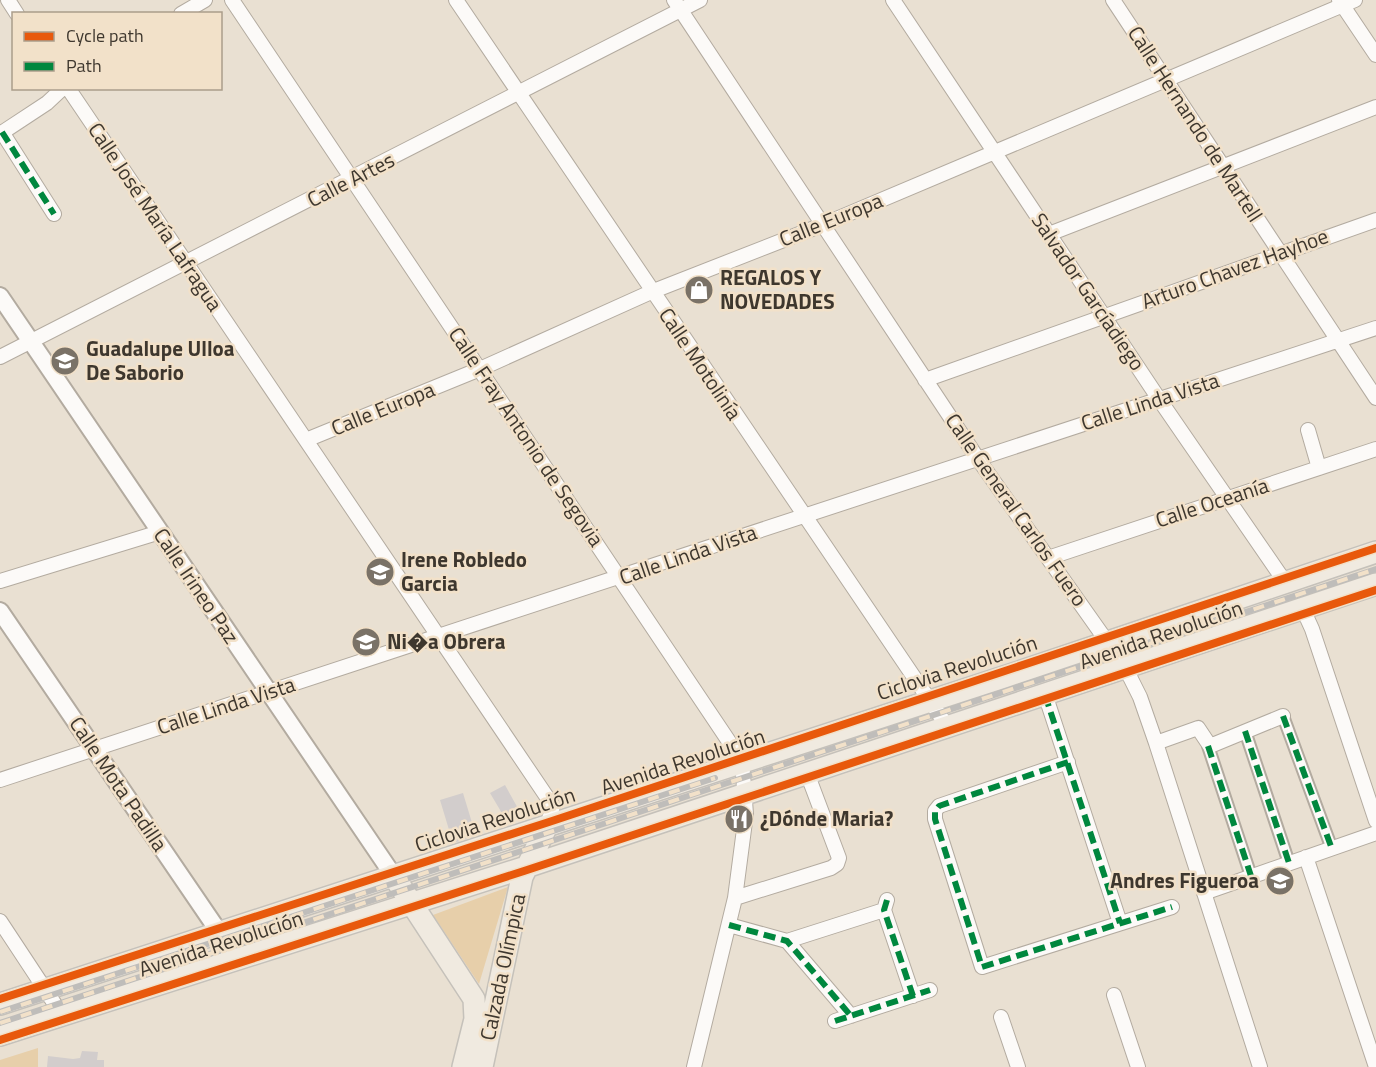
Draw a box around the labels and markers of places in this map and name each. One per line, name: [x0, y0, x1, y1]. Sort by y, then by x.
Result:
place label: REGALOS Y NOVEDADES: [720, 261, 835, 317]
shop icon: REGALOS Y NOVEDADES: [683, 274, 715, 306]
place label: Guadalupe Ulloa De Saborio: [86, 332, 235, 388]
school or university icon: Guadalupe Ulloa De Saborio: [49, 345, 81, 377]
place label: Irene Robledo Garcia: [401, 543, 527, 599]
school or university icon: Irene Robledo Garcia: [364, 556, 396, 588]
place label: Ni�a Obrera: [387, 625, 506, 657]
school or university icon: Ni�a Obrera: [350, 626, 382, 658]
place label: ¿Dónde Maria?: [760, 802, 893, 834]
restaurant icon: ¿Dónde Maria?: [723, 803, 755, 835]
place label: Andres Figueroa: [1110, 864, 1259, 896]
school or university icon: Andres Figueroa: [1264, 865, 1296, 897]

